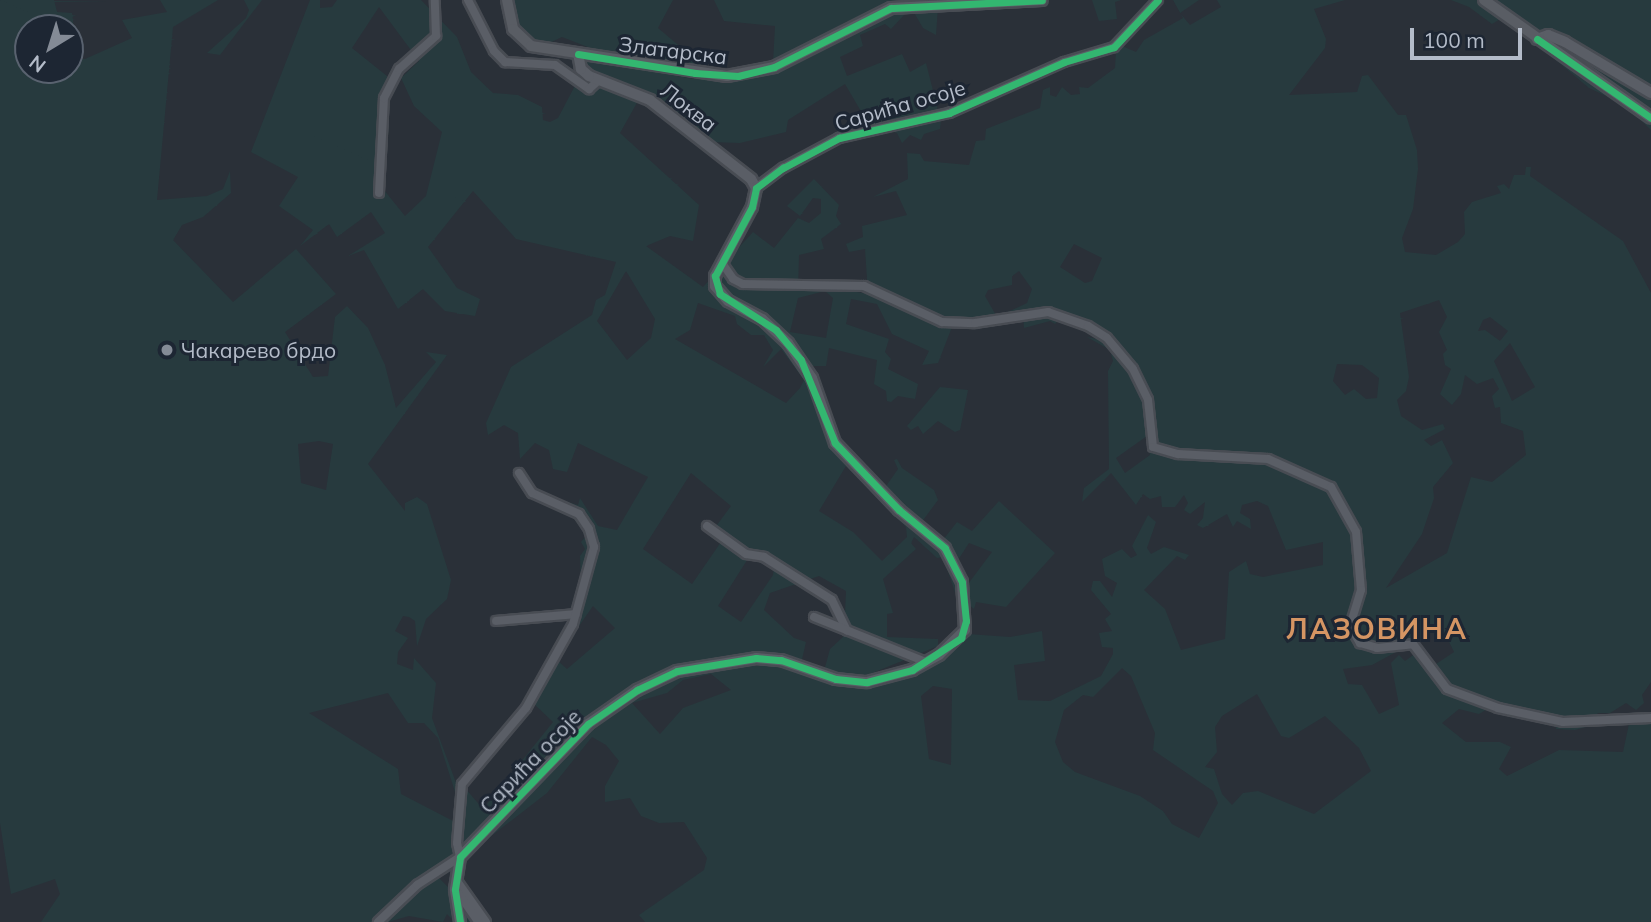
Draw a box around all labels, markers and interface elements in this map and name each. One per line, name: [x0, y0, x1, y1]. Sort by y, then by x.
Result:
north arrow: [14, 14, 84, 84]
scale bar: [1413, 14, 1525, 58]
text: 100 m: [1423, 27, 1485, 53]
street label: Златарска: [618, 31, 728, 69]
text: N: [24, 50, 50, 78]
street label: Сарића осоје: [832, 74, 968, 136]
street label: Локва: [656, 77, 722, 137]
place label: Чакарево брдо: [181, 337, 336, 363]
marker: Чакарево брдо: [159, 342, 175, 358]
district label: ЛАЗОВИНА: [1287, 612, 1467, 646]
street label: Сарића осоје: [474, 704, 586, 818]

